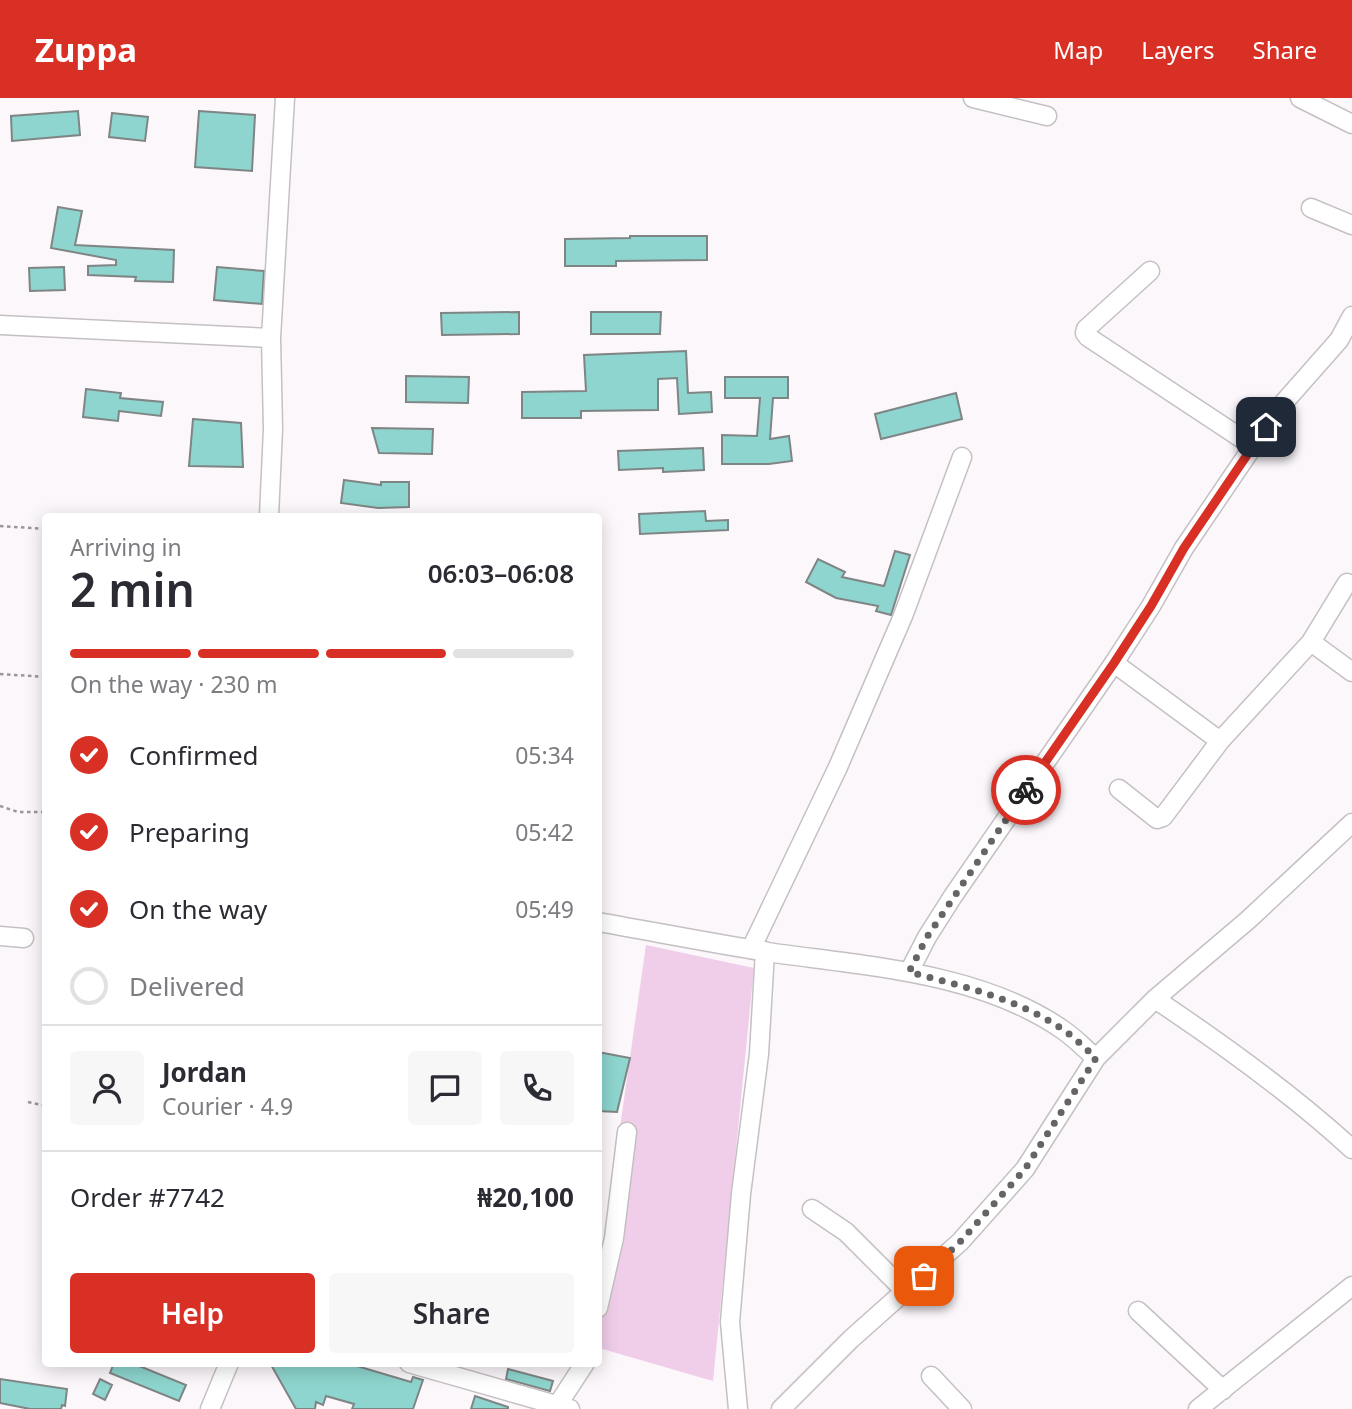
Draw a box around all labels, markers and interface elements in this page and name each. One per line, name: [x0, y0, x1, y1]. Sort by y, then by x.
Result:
text: Zuppa: [35, 27, 137, 72]
text: Map: [1053, 33, 1103, 66]
text: Layers: [1141, 33, 1215, 66]
text: Share: [1253, 33, 1317, 66]
pin: [1236, 397, 1296, 457]
icon: home: [1247, 408, 1285, 446]
text: Arriving in: [70, 531, 182, 563]
text: 06:03–06:08: [428, 555, 574, 591]
text: 2 min: [70, 558, 195, 620]
text: On the way · 230 m: [70, 668, 277, 700]
icon: check: [70, 736, 108, 774]
text: Confirmed: [129, 737, 259, 773]
text: 05:34: [515, 739, 574, 771]
courier: [991, 755, 1061, 825]
icon: bike: [1007, 771, 1045, 809]
icon: check: [70, 813, 108, 851]
text: Preparing: [129, 814, 250, 850]
text: 05:42: [515, 816, 574, 848]
icon: check: [70, 890, 108, 928]
text: On the way: [129, 891, 267, 927]
text: 05:49: [515, 893, 574, 925]
text: Delivered: [129, 968, 245, 1004]
button: person: [70, 1051, 144, 1125]
button: chat: [408, 1051, 482, 1125]
button: phone: [500, 1051, 574, 1125]
text: Jordan: [162, 1054, 247, 1090]
text: Courier · 4.9: [162, 1090, 293, 1122]
text: Order #7742: [70, 1179, 225, 1215]
text: ₦20,100: [477, 1179, 574, 1215]
pin: [894, 1246, 954, 1306]
icon: bag: [905, 1257, 943, 1295]
button: Help: [70, 1273, 315, 1353]
button: Share: [329, 1273, 574, 1353]

